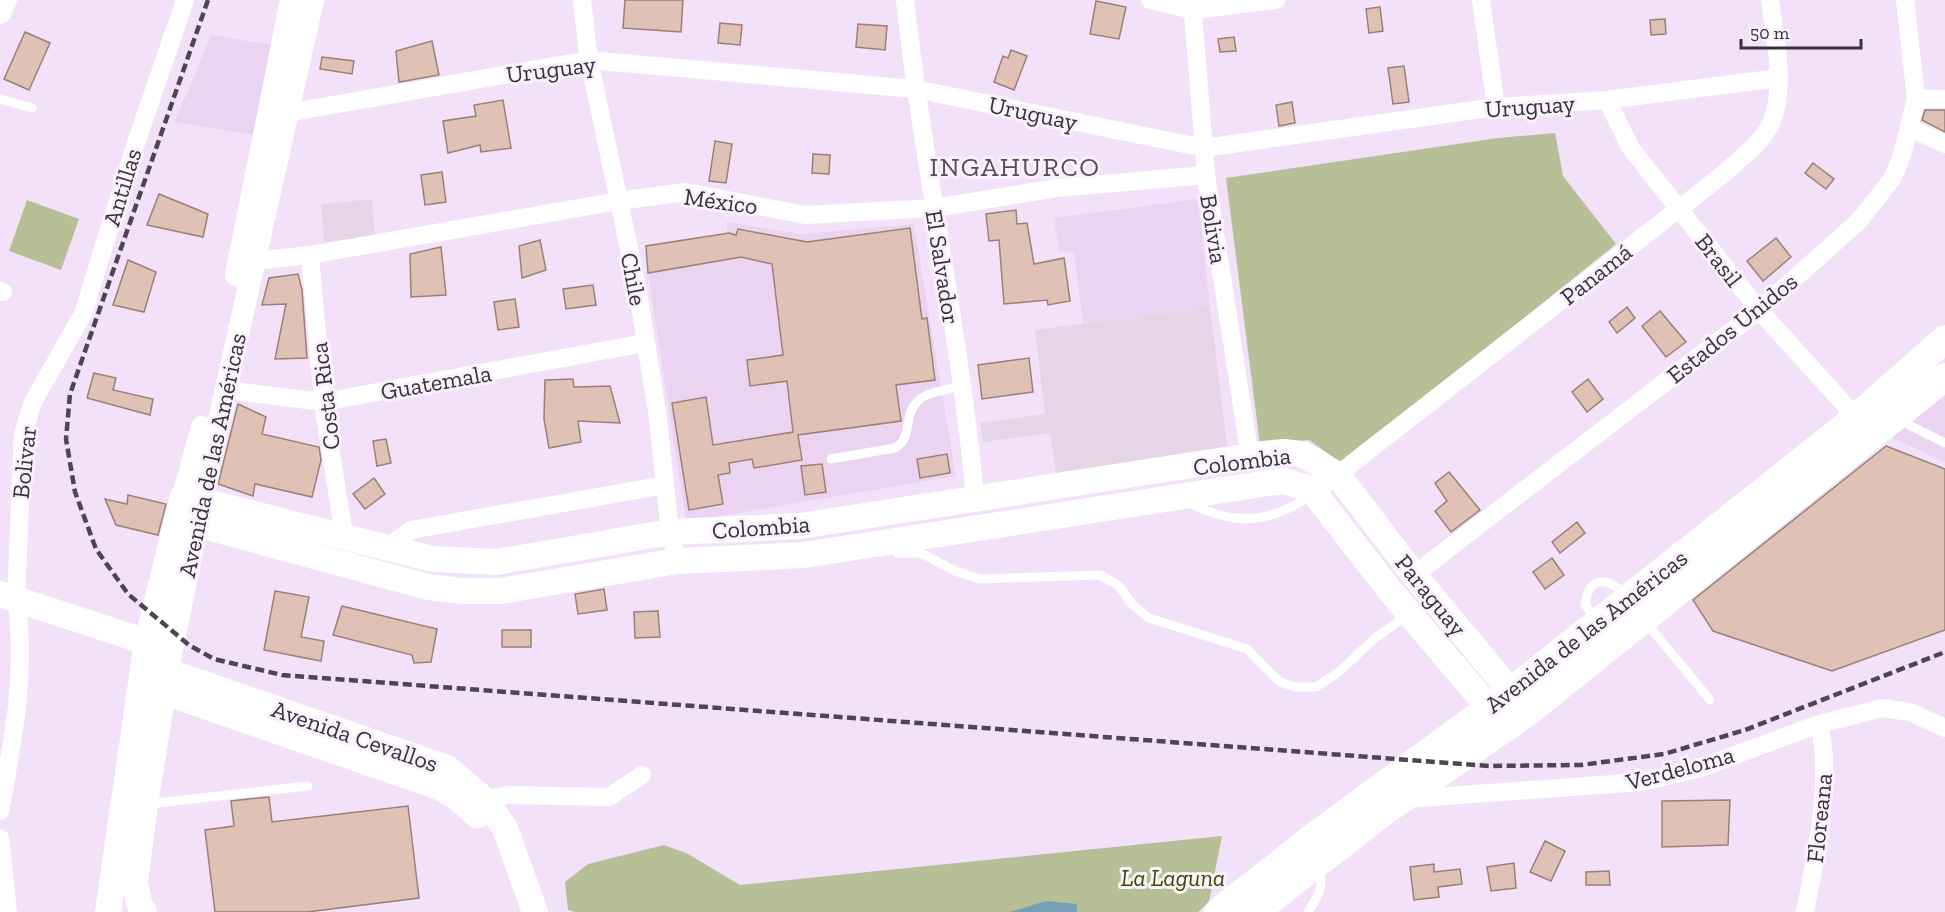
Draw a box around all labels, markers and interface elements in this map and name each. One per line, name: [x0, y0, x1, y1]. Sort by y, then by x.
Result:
scale bar: [1741, 12, 1861, 50]
text: 50 m: [1750, 22, 1790, 44]
street label: Uruguay: [504, 49, 598, 89]
street label: Uruguay: [1484, 88, 1577, 124]
street label: Uruguay: [986, 89, 1081, 137]
street label: Antillas: [96, 145, 148, 229]
district label: INGAHURCO: [929, 151, 1101, 183]
street label: México: [682, 181, 760, 221]
street label: Bolivia: [1194, 192, 1234, 266]
street label: El Salvador: [920, 208, 966, 326]
street label: Brasil: [1689, 228, 1749, 292]
street label: Panamá: [1554, 237, 1638, 311]
street label: Chile: [615, 250, 653, 308]
street label: Estados Unidos: [1661, 266, 1803, 390]
street label: Avenida de las Américas: [172, 330, 252, 580]
street label: Costa Rica: [304, 340, 346, 452]
street label: Guatemala: [378, 358, 494, 406]
street label: Bolivar: [6, 424, 42, 500]
street label: Colombia: [1191, 441, 1293, 481]
street label: Colombia: [711, 509, 811, 545]
street label: Avenida de las Américas: [1479, 543, 1693, 719]
street label: Paraguay: [1389, 548, 1473, 642]
street label: Avenida Cevallos: [268, 694, 442, 778]
street label: Verdeloma: [1622, 740, 1738, 797]
street label: Floreana: [1800, 771, 1838, 864]
park label: La Laguna: [1121, 863, 1225, 892]

